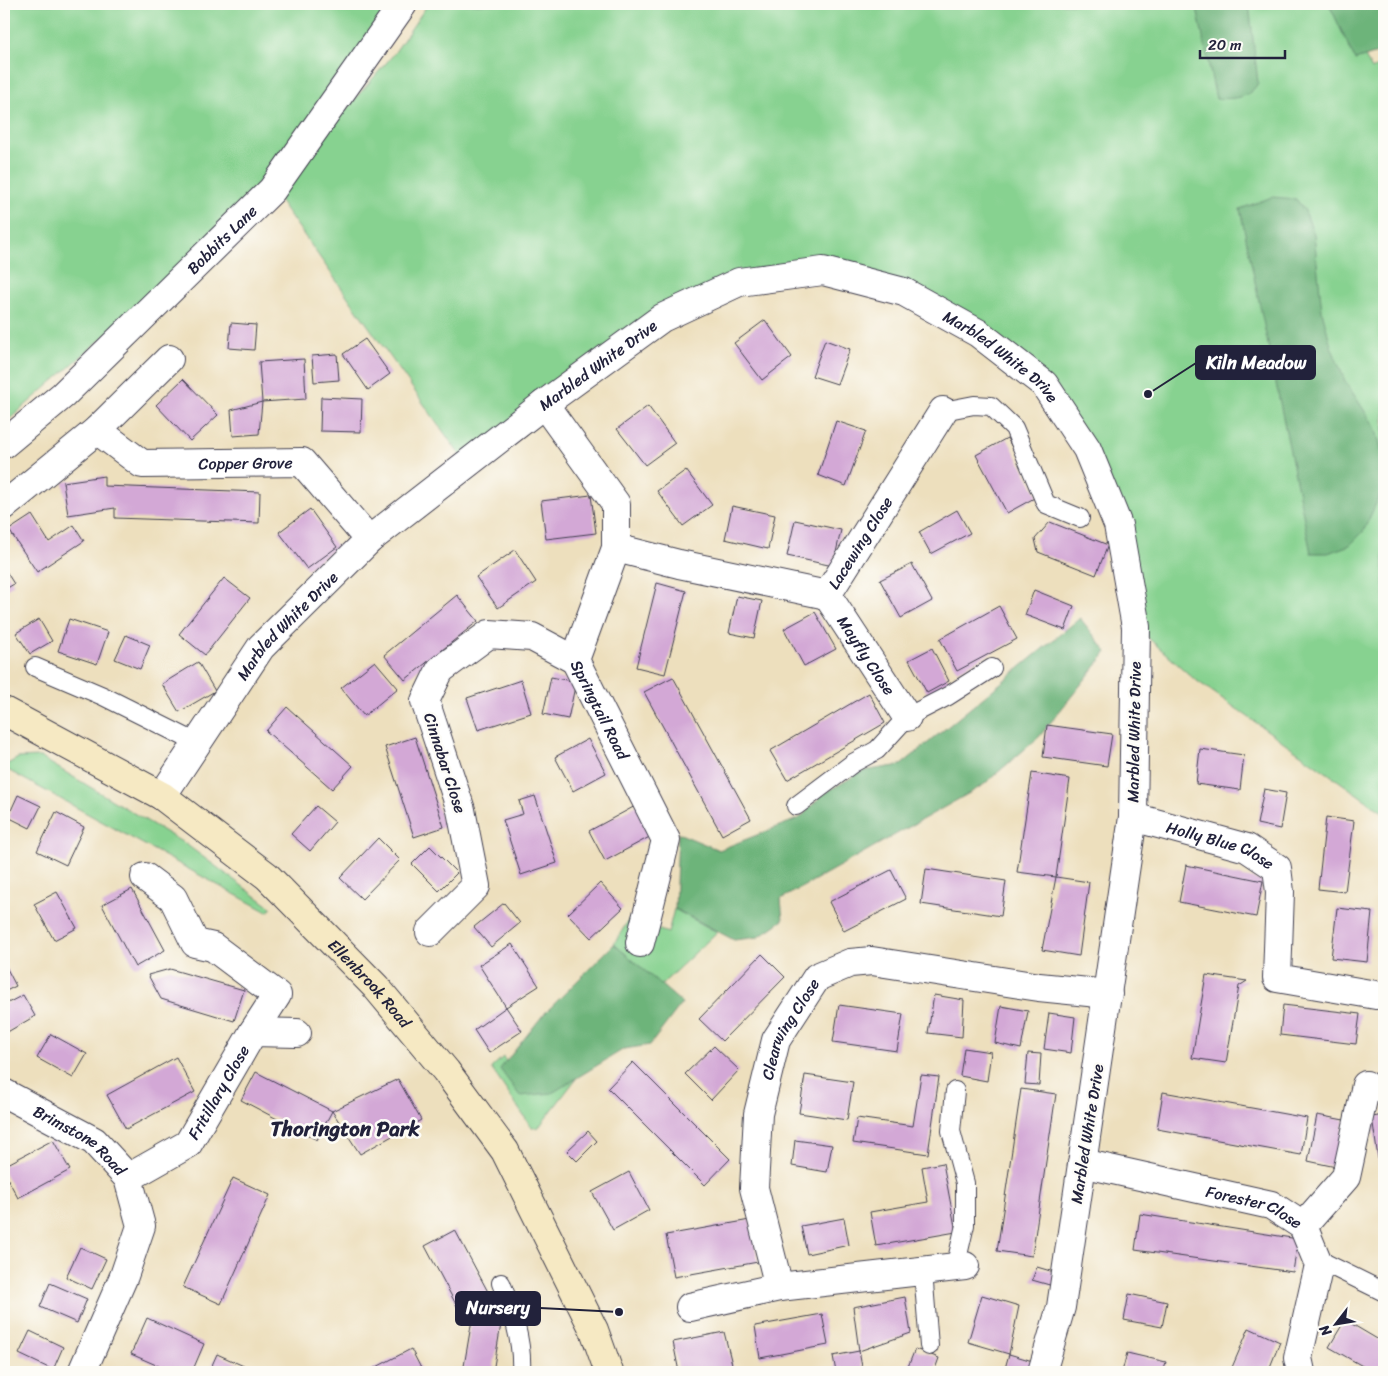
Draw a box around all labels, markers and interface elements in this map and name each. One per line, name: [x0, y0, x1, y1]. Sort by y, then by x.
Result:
scale bar: [1200, 28, 1286, 60]
text: 20 m: [1208, 32, 1242, 58]
street label: Bobbits Lane: [179, 197, 264, 281]
street label: Marbled White Drive: [938, 302, 1067, 409]
street label: Marbled White Drive: [532, 311, 664, 418]
callout: Kiln Meadow: [1196, 346, 1315, 379]
text: Kiln Meadow: [1205, 347, 1307, 379]
street label: Copper Grove: [198, 448, 293, 478]
street label: Lacewing Close: [820, 490, 900, 595]
street label: Marbled White Drive: [228, 563, 345, 686]
street label: Mayfly Close: [829, 609, 904, 701]
street label: Springtail Road: [563, 654, 638, 766]
street label: Marbled White Drive: [1118, 661, 1150, 803]
street label: Cinnabar Close: [415, 709, 475, 817]
street label: Holly Blue Close: [1163, 812, 1281, 877]
street label: Ellenbrook Road: [321, 931, 420, 1036]
street label: Clearwing Close: [752, 972, 827, 1083]
street label: Fritillary Close: [179, 1039, 257, 1145]
street label: Marbled White Drive: [1062, 1062, 1112, 1206]
street label: Brimstone Road: [28, 1097, 135, 1184]
district label: Thorington Park: [270, 1110, 420, 1148]
street label: Forester Close: [1203, 1176, 1308, 1236]
callout: Nursery: [456, 1292, 540, 1325]
text: Nursery: [465, 1292, 531, 1324]
north arrow: [1310, 1298, 1360, 1348]
text: N: [1312, 1320, 1339, 1342]

